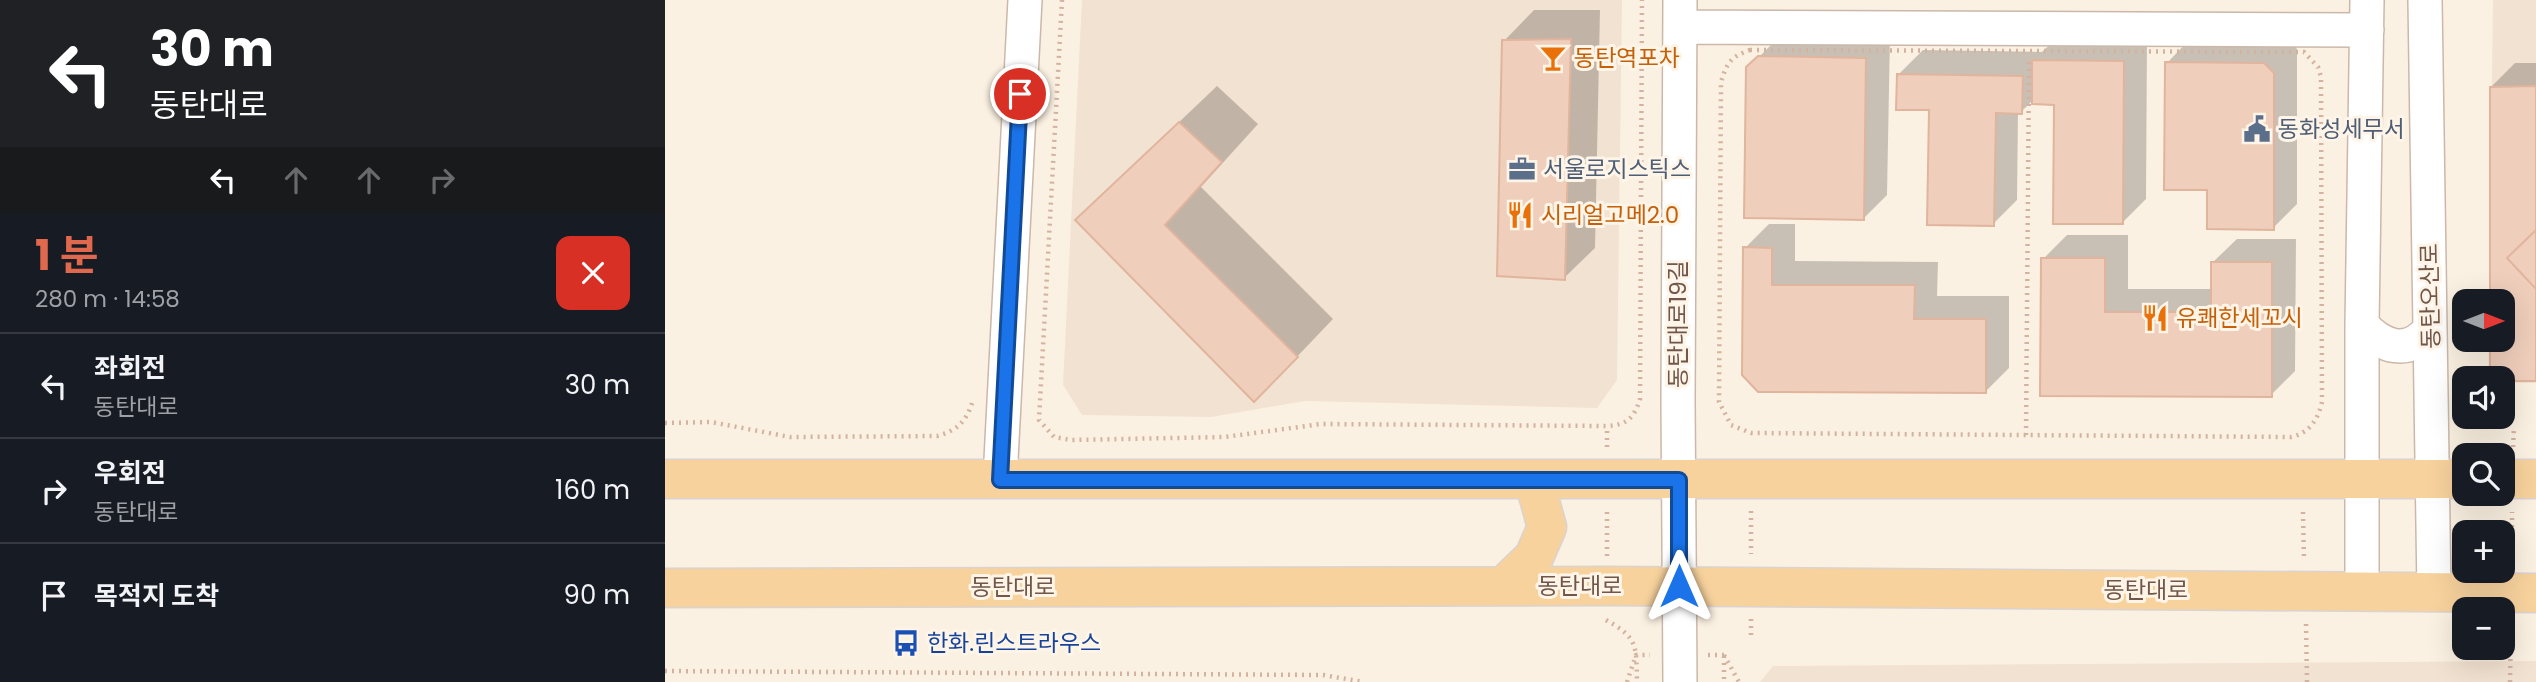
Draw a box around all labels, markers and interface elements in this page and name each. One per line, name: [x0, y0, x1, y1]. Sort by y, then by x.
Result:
text: 30 m: [150, 15, 274, 83]
icon: left: [35, 28, 126, 119]
place label: 동탄역포차: [1574, 42, 1680, 74]
bar icon: 동탄역포차: [1538, 43, 1568, 73]
pin: [990, 64, 1050, 124]
icon: arrive: [1001, 75, 1039, 113]
text: 동탄대로: [150, 82, 268, 127]
place label: 동화성세무서: [2278, 113, 2405, 145]
public building icon: 동화성세무서: [2242, 114, 2272, 144]
place label: 서울로지스틱스: [1543, 153, 1691, 185]
office icon: 서울로지스틱스: [1507, 154, 1537, 184]
icon: left: [204, 161, 242, 199]
icon: ahead: [277, 161, 315, 199]
icon: ahead: [350, 161, 388, 199]
icon: right: [423, 161, 461, 199]
place label: 시리얼고메2.0: [1541, 199, 1679, 231]
restaurant icon: 시리얼고메2.0: [1505, 200, 1535, 230]
text: 1 분: [35, 226, 98, 285]
button: close: [556, 236, 630, 310]
street label: 동탄오산로: [2413, 243, 2447, 349]
street label: 동탄대로19길: [1662, 260, 1694, 388]
text: 280 m · 14:58: [35, 283, 180, 315]
north arrow: [2452, 289, 2515, 352]
map controls: [2452, 289, 2515, 660]
place label: 유쾌한세꼬시: [2176, 302, 2303, 334]
restaurant icon: 유쾌한세꼬시: [2140, 303, 2170, 333]
text: 좌회전: [94, 350, 166, 386]
button: sound: [2452, 366, 2515, 429]
icon: left: [35, 367, 73, 405]
text: 30 m: [565, 367, 630, 403]
text: 동탄대로: [94, 391, 179, 423]
button: search: [2452, 443, 2515, 506]
text: 우회전: [94, 455, 166, 491]
icon: right: [35, 472, 73, 510]
text: 160 m: [555, 472, 630, 508]
text: 동탄대로: [94, 496, 179, 528]
button: +: [2452, 520, 2515, 583]
position arrow: [1642, 549, 1716, 623]
street label: 동탄대로: [1538, 570, 1622, 602]
street label: 동탄대로: [971, 571, 1055, 603]
street label: 동탄대로: [2104, 574, 2188, 606]
icon: arrive: [35, 577, 73, 615]
text: 90 m: [564, 577, 630, 613]
text: 목적지 도착: [94, 578, 219, 614]
button: −: [2452, 597, 2515, 660]
place label: 한화.린스트라우스: [927, 627, 1101, 659]
bus stop icon: 한화.린스트라우스: [891, 628, 921, 658]

